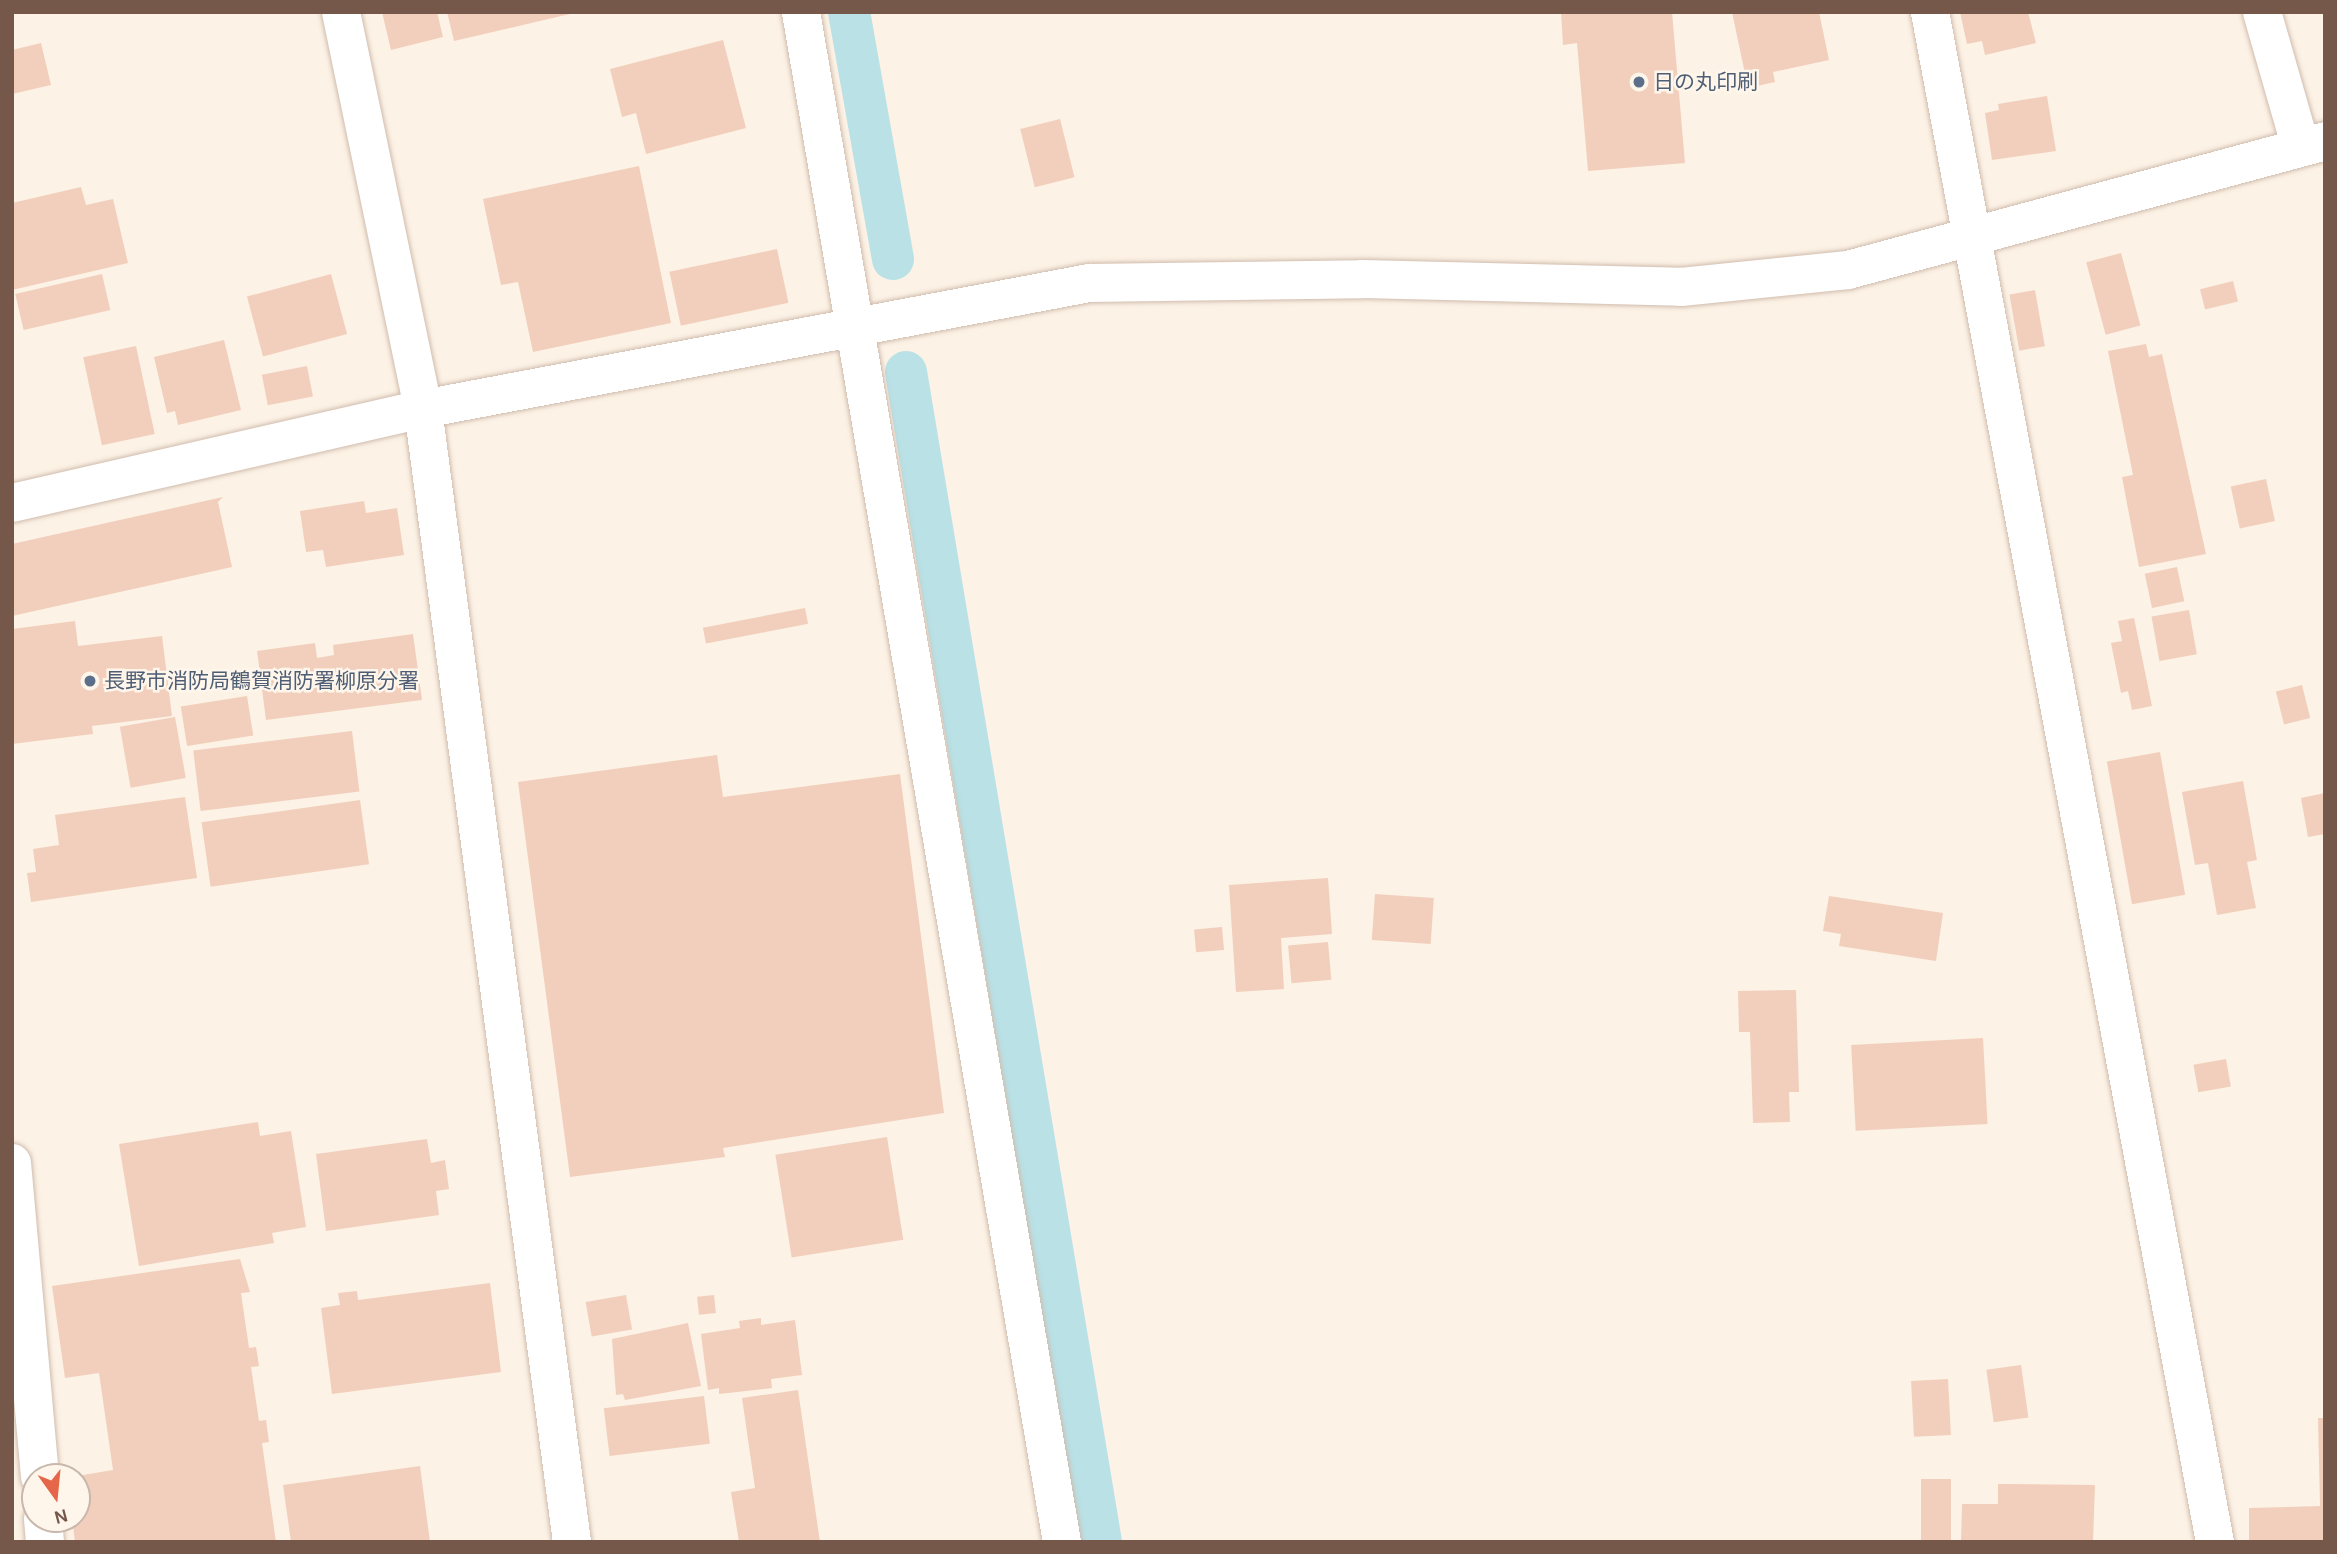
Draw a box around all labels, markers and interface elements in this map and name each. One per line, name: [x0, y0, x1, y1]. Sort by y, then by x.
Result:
place label: 日の丸印刷: [1653, 69, 1758, 95]
marker: 日の丸印刷: [1631, 74, 1647, 90]
place label: 長野市消防局鶴賀消防署柳原分署: [104, 668, 419, 694]
marker: 長野市消防局鶴賀消防署柳原分署: [82, 673, 98, 689]
north arrow: [21, 1463, 91, 1533]
text: N: [51, 1504, 70, 1529]

